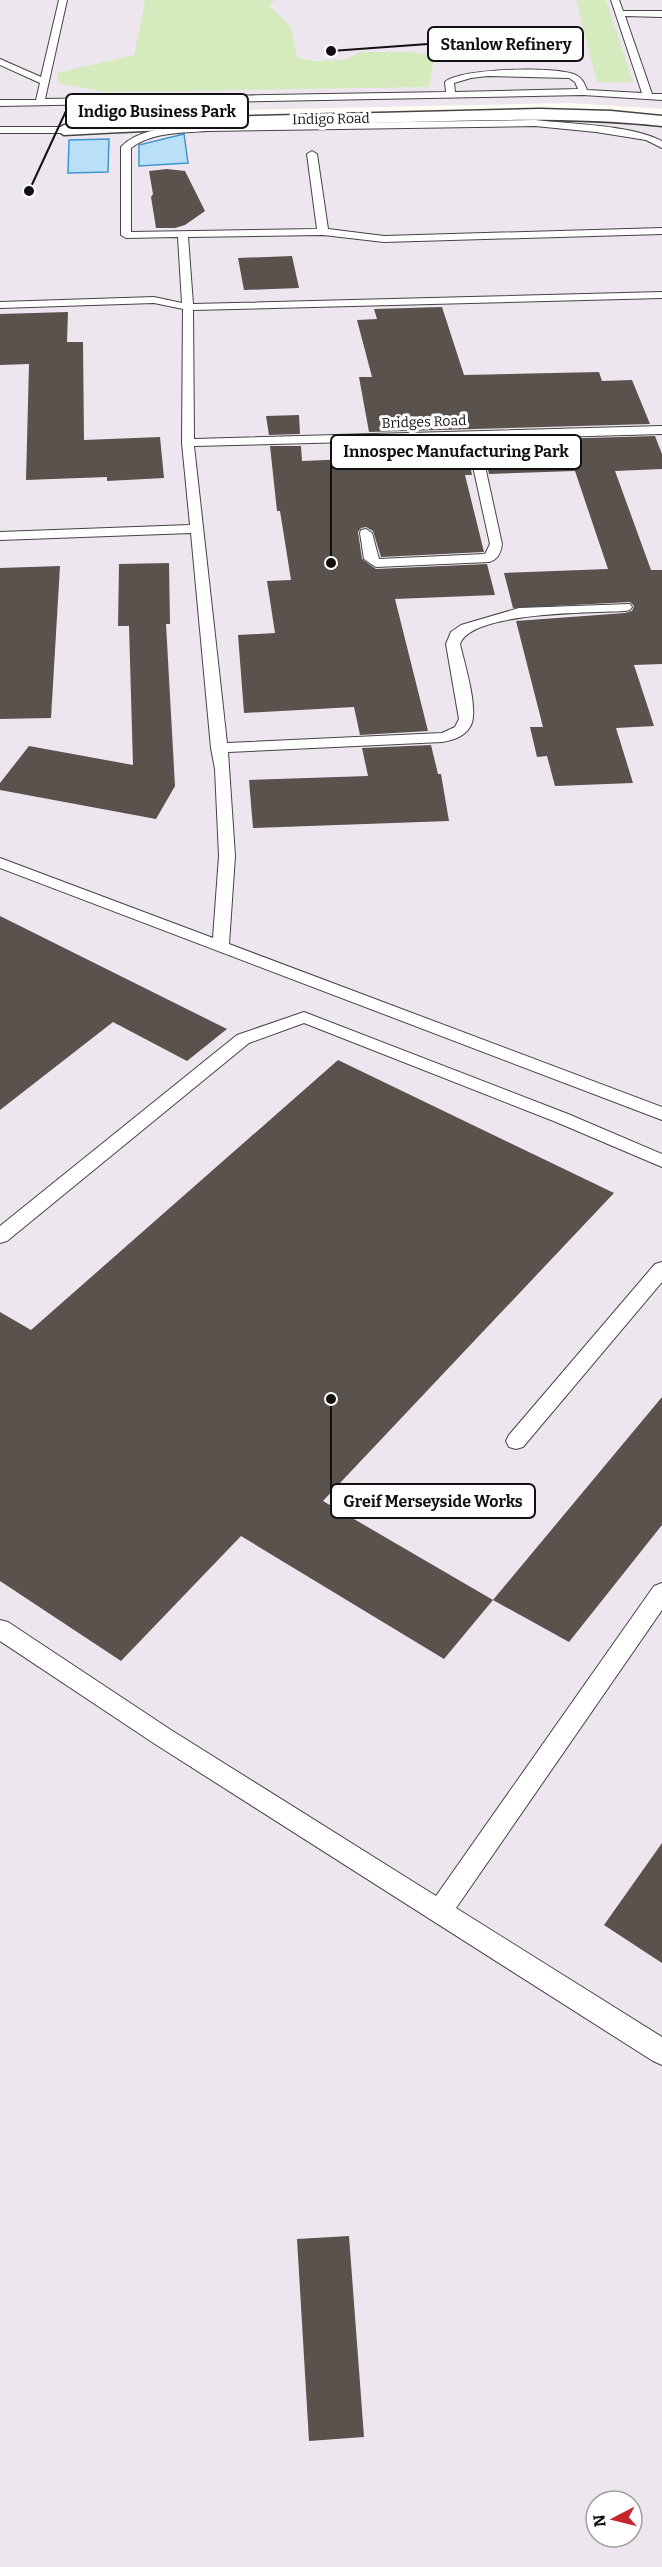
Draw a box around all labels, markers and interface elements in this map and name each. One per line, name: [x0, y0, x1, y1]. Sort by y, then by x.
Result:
callout: Stanlow Refinery: [428, 27, 583, 61]
text: Stanlow Refinery: [440, 35, 572, 54]
callout: Indigo Business Park: [66, 94, 248, 128]
text: Indigo Business Park: [78, 102, 237, 121]
street label: Indigo Road: [292, 110, 370, 128]
street label: Bridges Road: [381, 412, 467, 432]
callout: Innospec Manufacturing Park: [331, 435, 581, 469]
text: Innospec Manufacturing Park: [343, 442, 569, 461]
callout: Greif Merseyside Works: [331, 1484, 535, 1518]
text: Greif Merseyside Works: [343, 1492, 523, 1511]
north arrow: [584, 2489, 644, 2549]
text: N: [589, 2513, 610, 2528]

